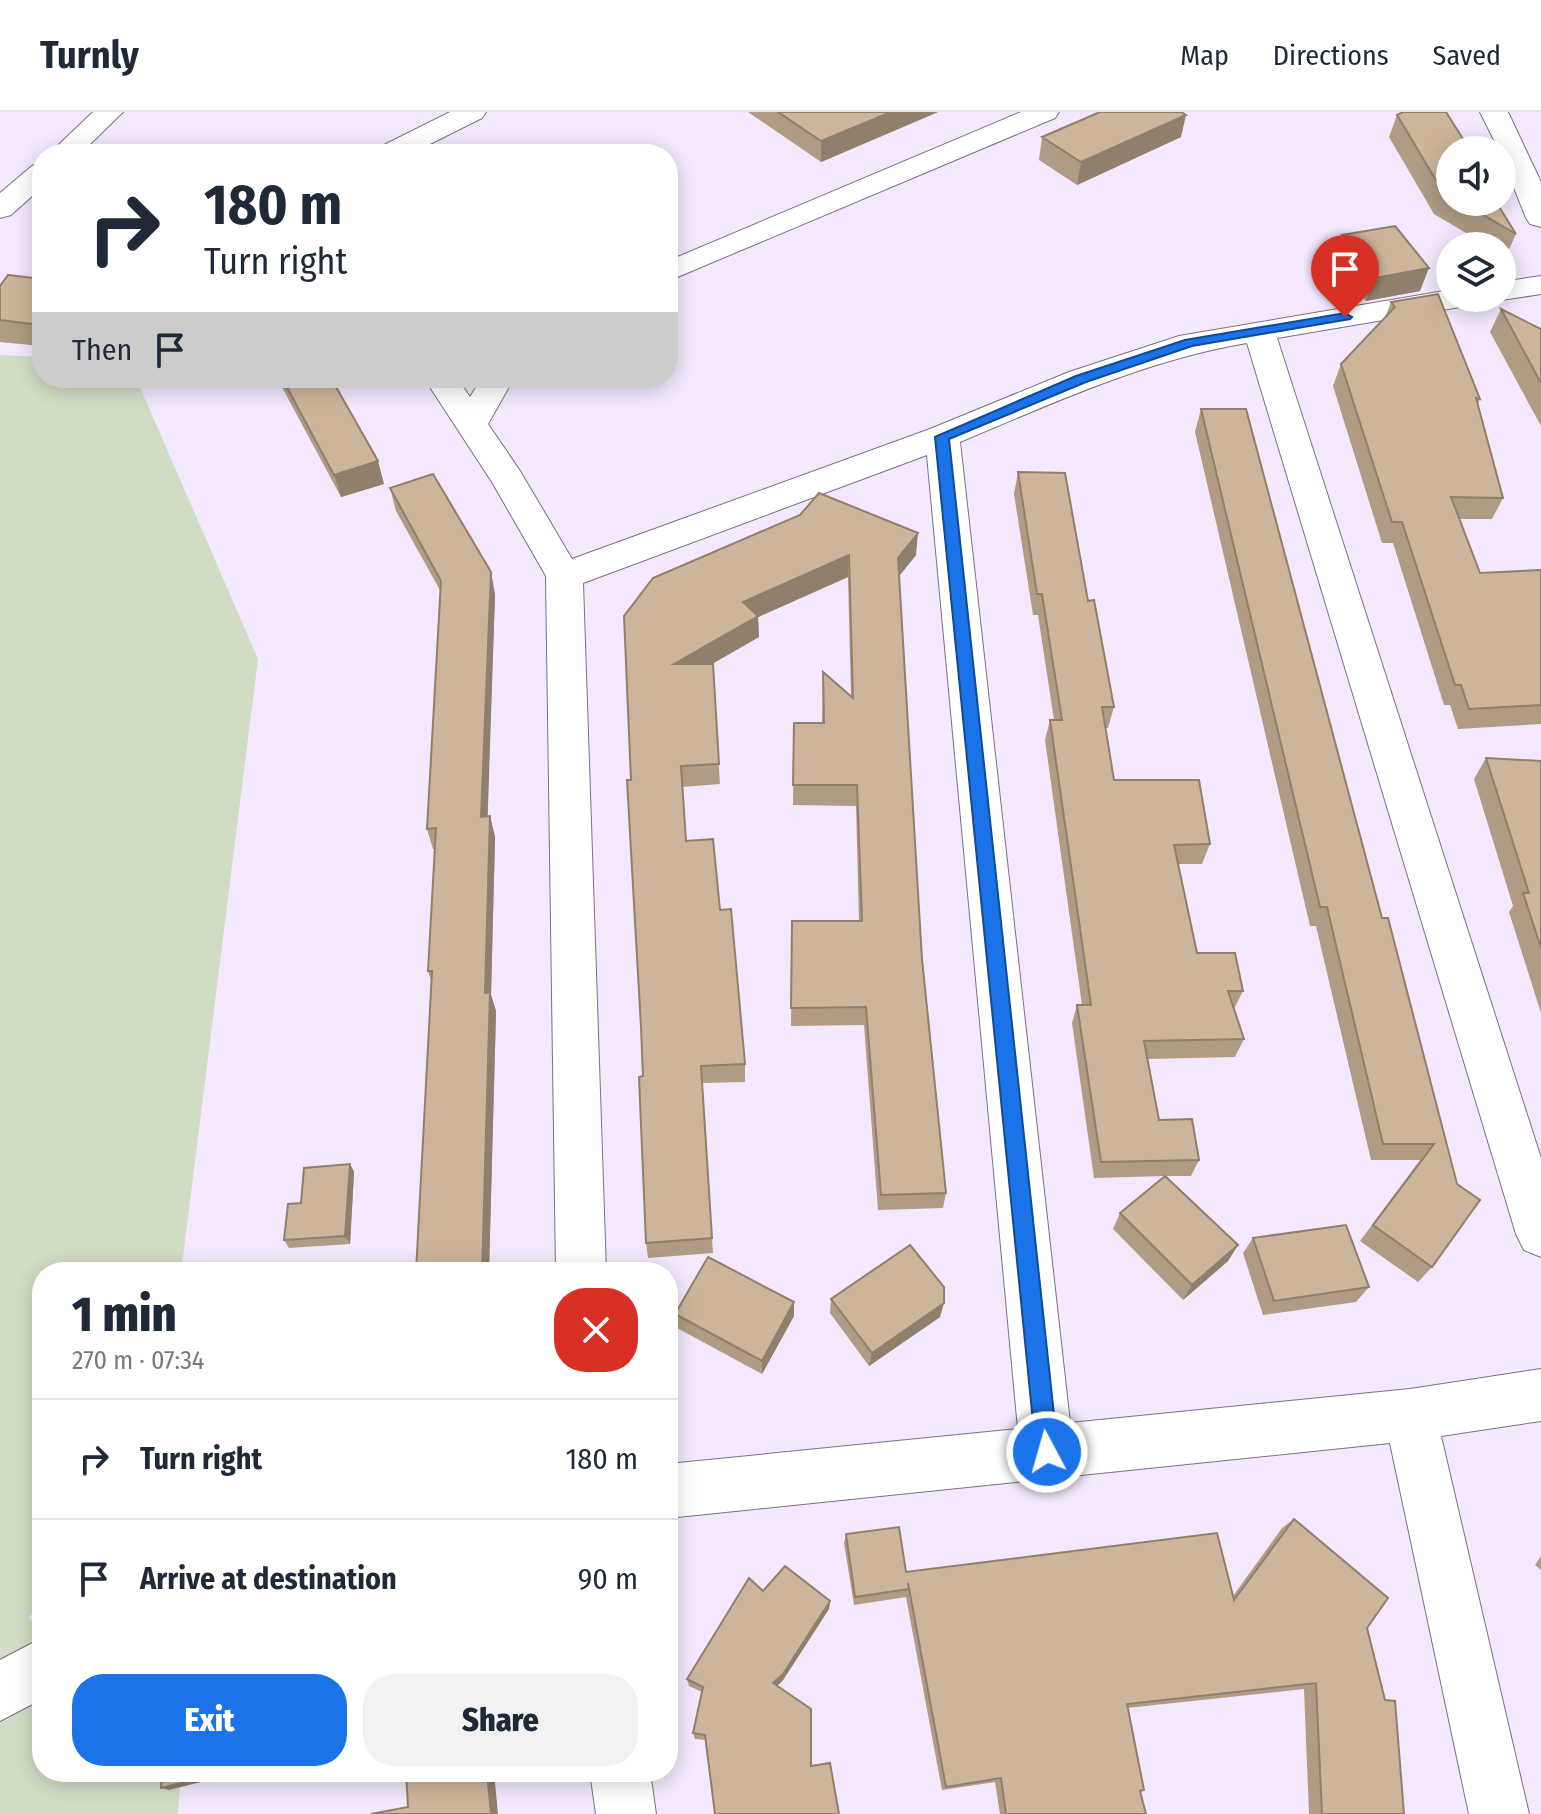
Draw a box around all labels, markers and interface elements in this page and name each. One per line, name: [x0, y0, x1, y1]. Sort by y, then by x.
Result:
text: Turnly: [40, 32, 139, 78]
text: Map: [1180, 39, 1229, 72]
text: Directions: [1273, 39, 1389, 72]
text: Saved: [1433, 39, 1501, 72]
map controls: [1436, 136, 1516, 312]
button: sound: [1436, 136, 1516, 216]
text: 180 m: [204, 172, 342, 239]
icon: right: [72, 176, 176, 280]
button: layers: [1436, 232, 1516, 312]
pin: [1311, 235, 1379, 317]
text: Turn right: [204, 240, 347, 284]
icon: arrive: [1323, 247, 1367, 291]
icon: arrive: [148, 328, 192, 372]
text: Then: [72, 332, 132, 368]
text: 1 min: [72, 1286, 176, 1344]
button: close: [554, 1288, 638, 1372]
text: 270 m · 07:34: [72, 1345, 204, 1376]
position arrow: [1005, 1410, 1089, 1494]
icon: right: [72, 1437, 116, 1481]
text: Turn right: [140, 1441, 262, 1477]
text: 180 m: [566, 1441, 638, 1477]
icon: arrive: [72, 1557, 116, 1601]
text: Arrive at destination: [140, 1561, 397, 1597]
text: 90 m: [578, 1561, 638, 1597]
button: Exit: [72, 1674, 347, 1766]
button: Share: [363, 1674, 638, 1766]

